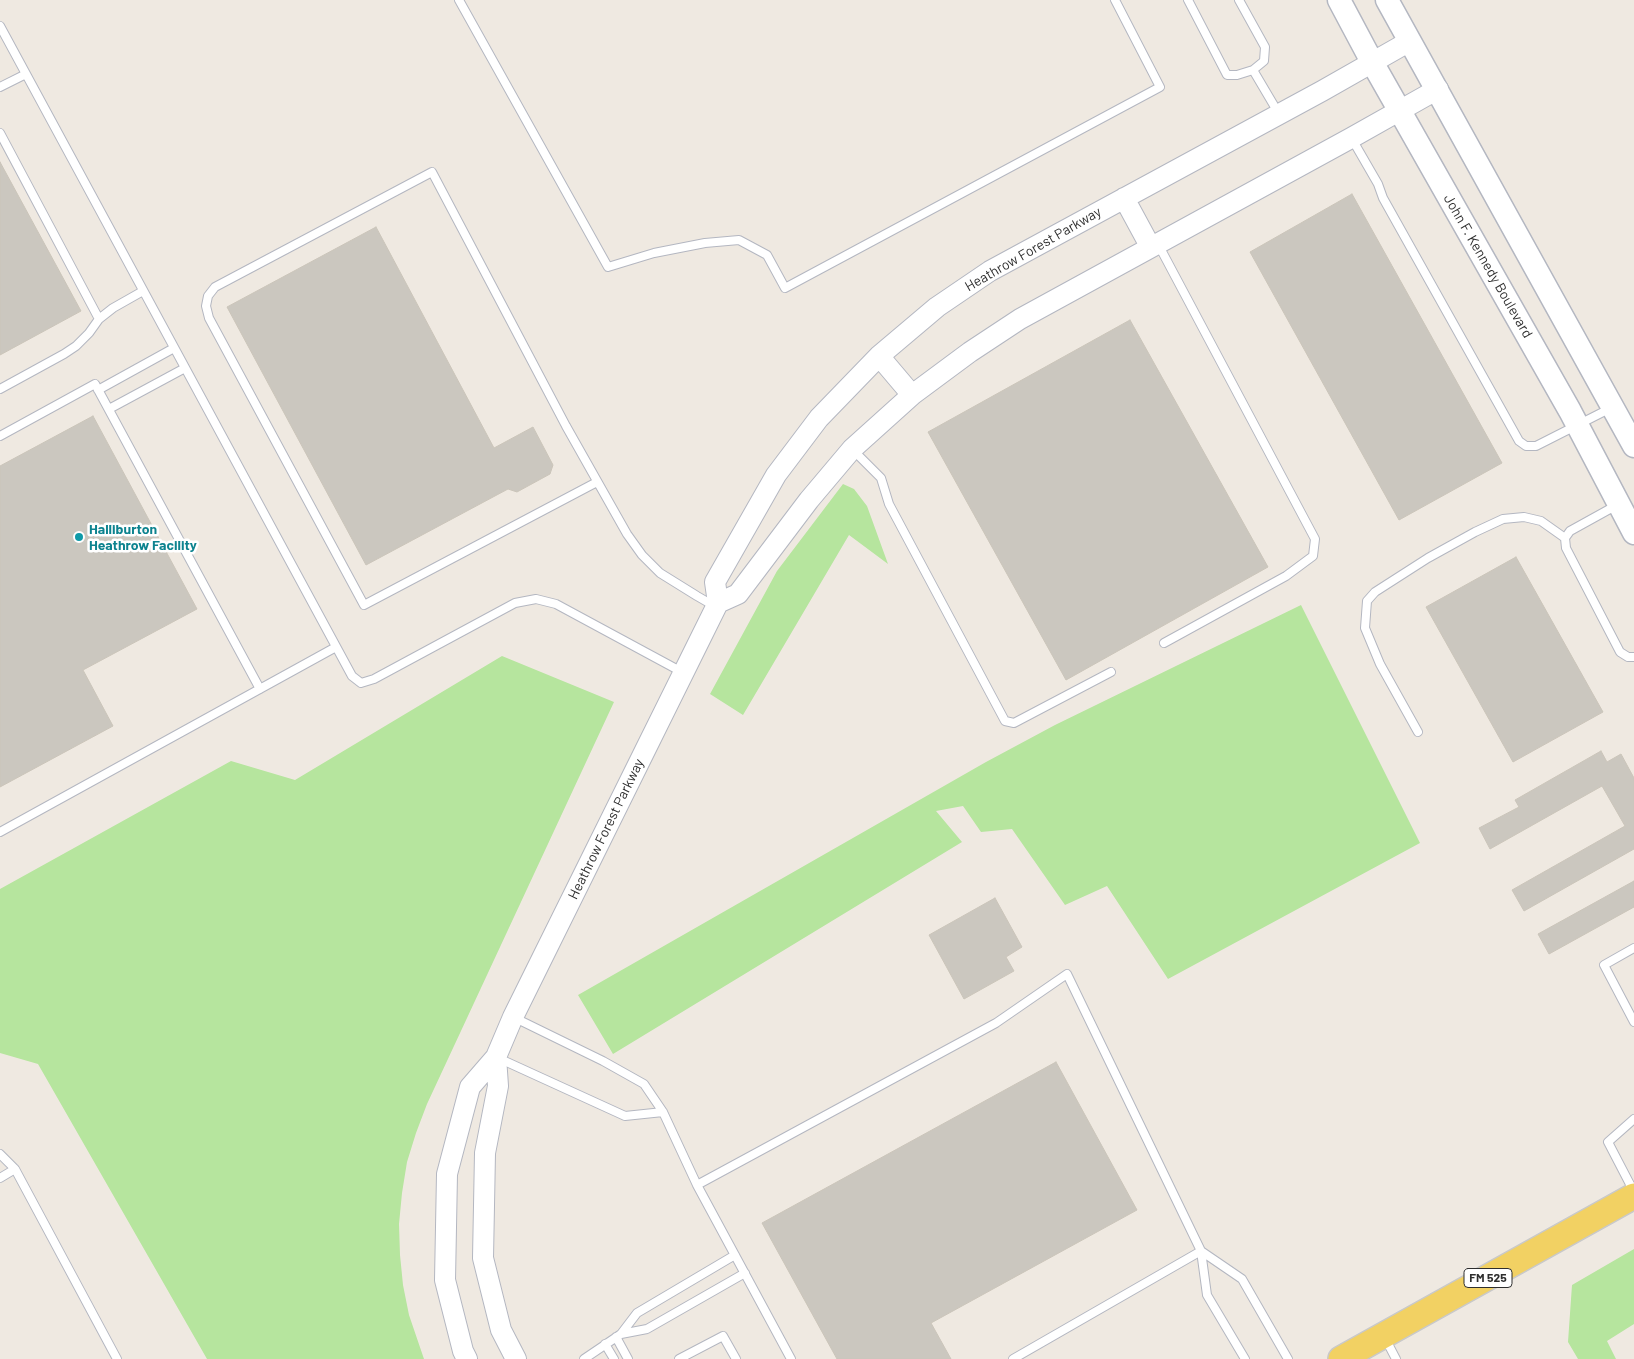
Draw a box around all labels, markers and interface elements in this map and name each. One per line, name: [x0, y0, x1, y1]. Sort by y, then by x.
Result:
street label: John F. Kennedy Boulevard: [1440, 191, 1536, 341]
street label: Heathrow Forest Parkway: [962, 203, 1104, 295]
place label: Halliburton Heathrow Facility: [89, 521, 197, 554]
marker: Halliburton Heathrow Facility: [73, 531, 85, 543]
street label: Heathrow Forest Parkway: [565, 756, 647, 902]
road number: FM 525: [1464, 1268, 1512, 1288]

